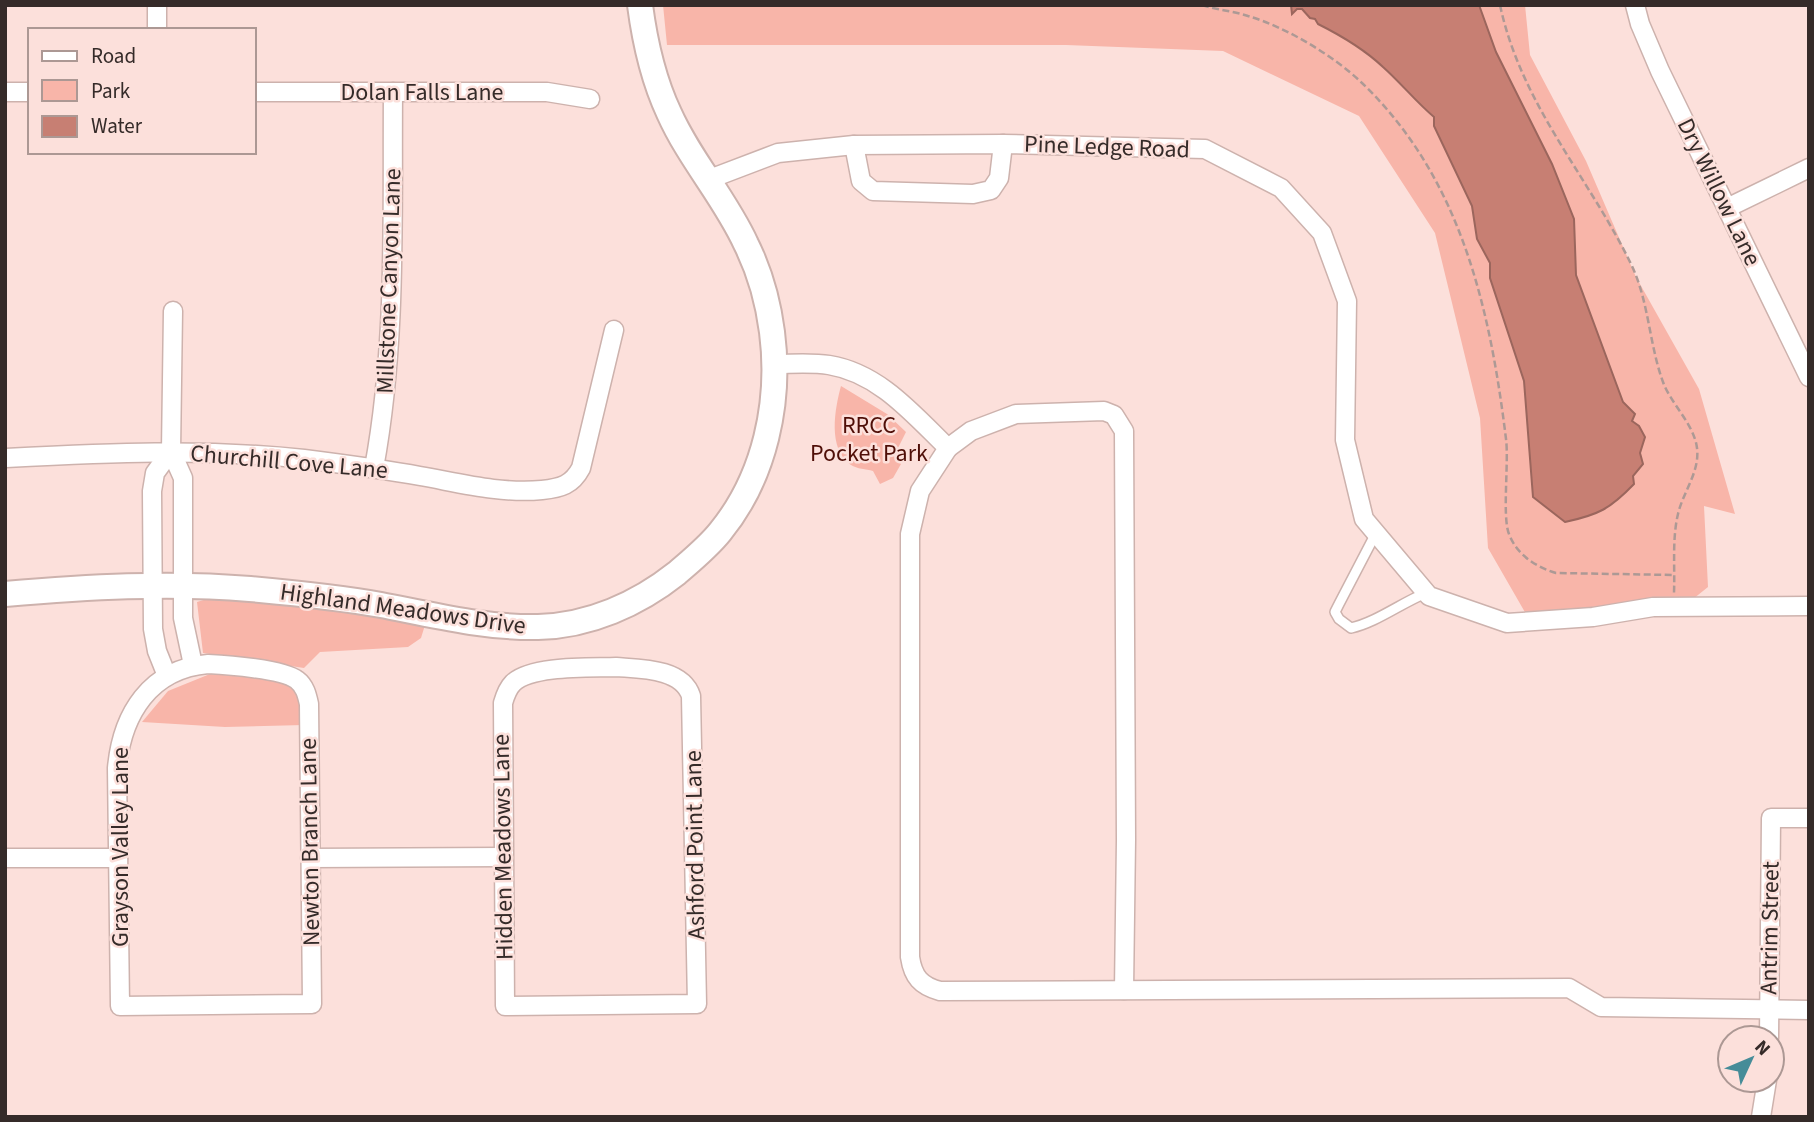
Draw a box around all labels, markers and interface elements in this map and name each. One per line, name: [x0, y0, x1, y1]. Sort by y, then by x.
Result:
legend: [28, 28, 256, 154]
text: Road: [91, 41, 136, 71]
street label: Dolan Falls Lane: [341, 75, 503, 110]
text: Park: [91, 76, 131, 106]
text: Water: [91, 111, 143, 141]
street label: Dry Willow Lane: [1668, 112, 1770, 272]
street label: Pine Ledge Road: [1023, 127, 1191, 167]
street label: Millstone Canyon Lane: [368, 168, 410, 394]
park label: RRCC Pocket Park: [810, 408, 928, 471]
street label: Churchill Cove Lane: [189, 436, 389, 488]
street label: Highland Meadows Drive: [278, 574, 528, 644]
street label: Hidden Meadows Lane: [484, 734, 522, 960]
street label: Newton Branch Lane: [291, 738, 329, 946]
street label: Grayson Valley Lane: [103, 747, 138, 947]
street label: Ashford Point Lane: [676, 750, 714, 940]
street label: Antrim Street: [1751, 861, 1789, 995]
north arrow: [1716, 1024, 1786, 1094]
text: N: [1748, 1034, 1776, 1062]

